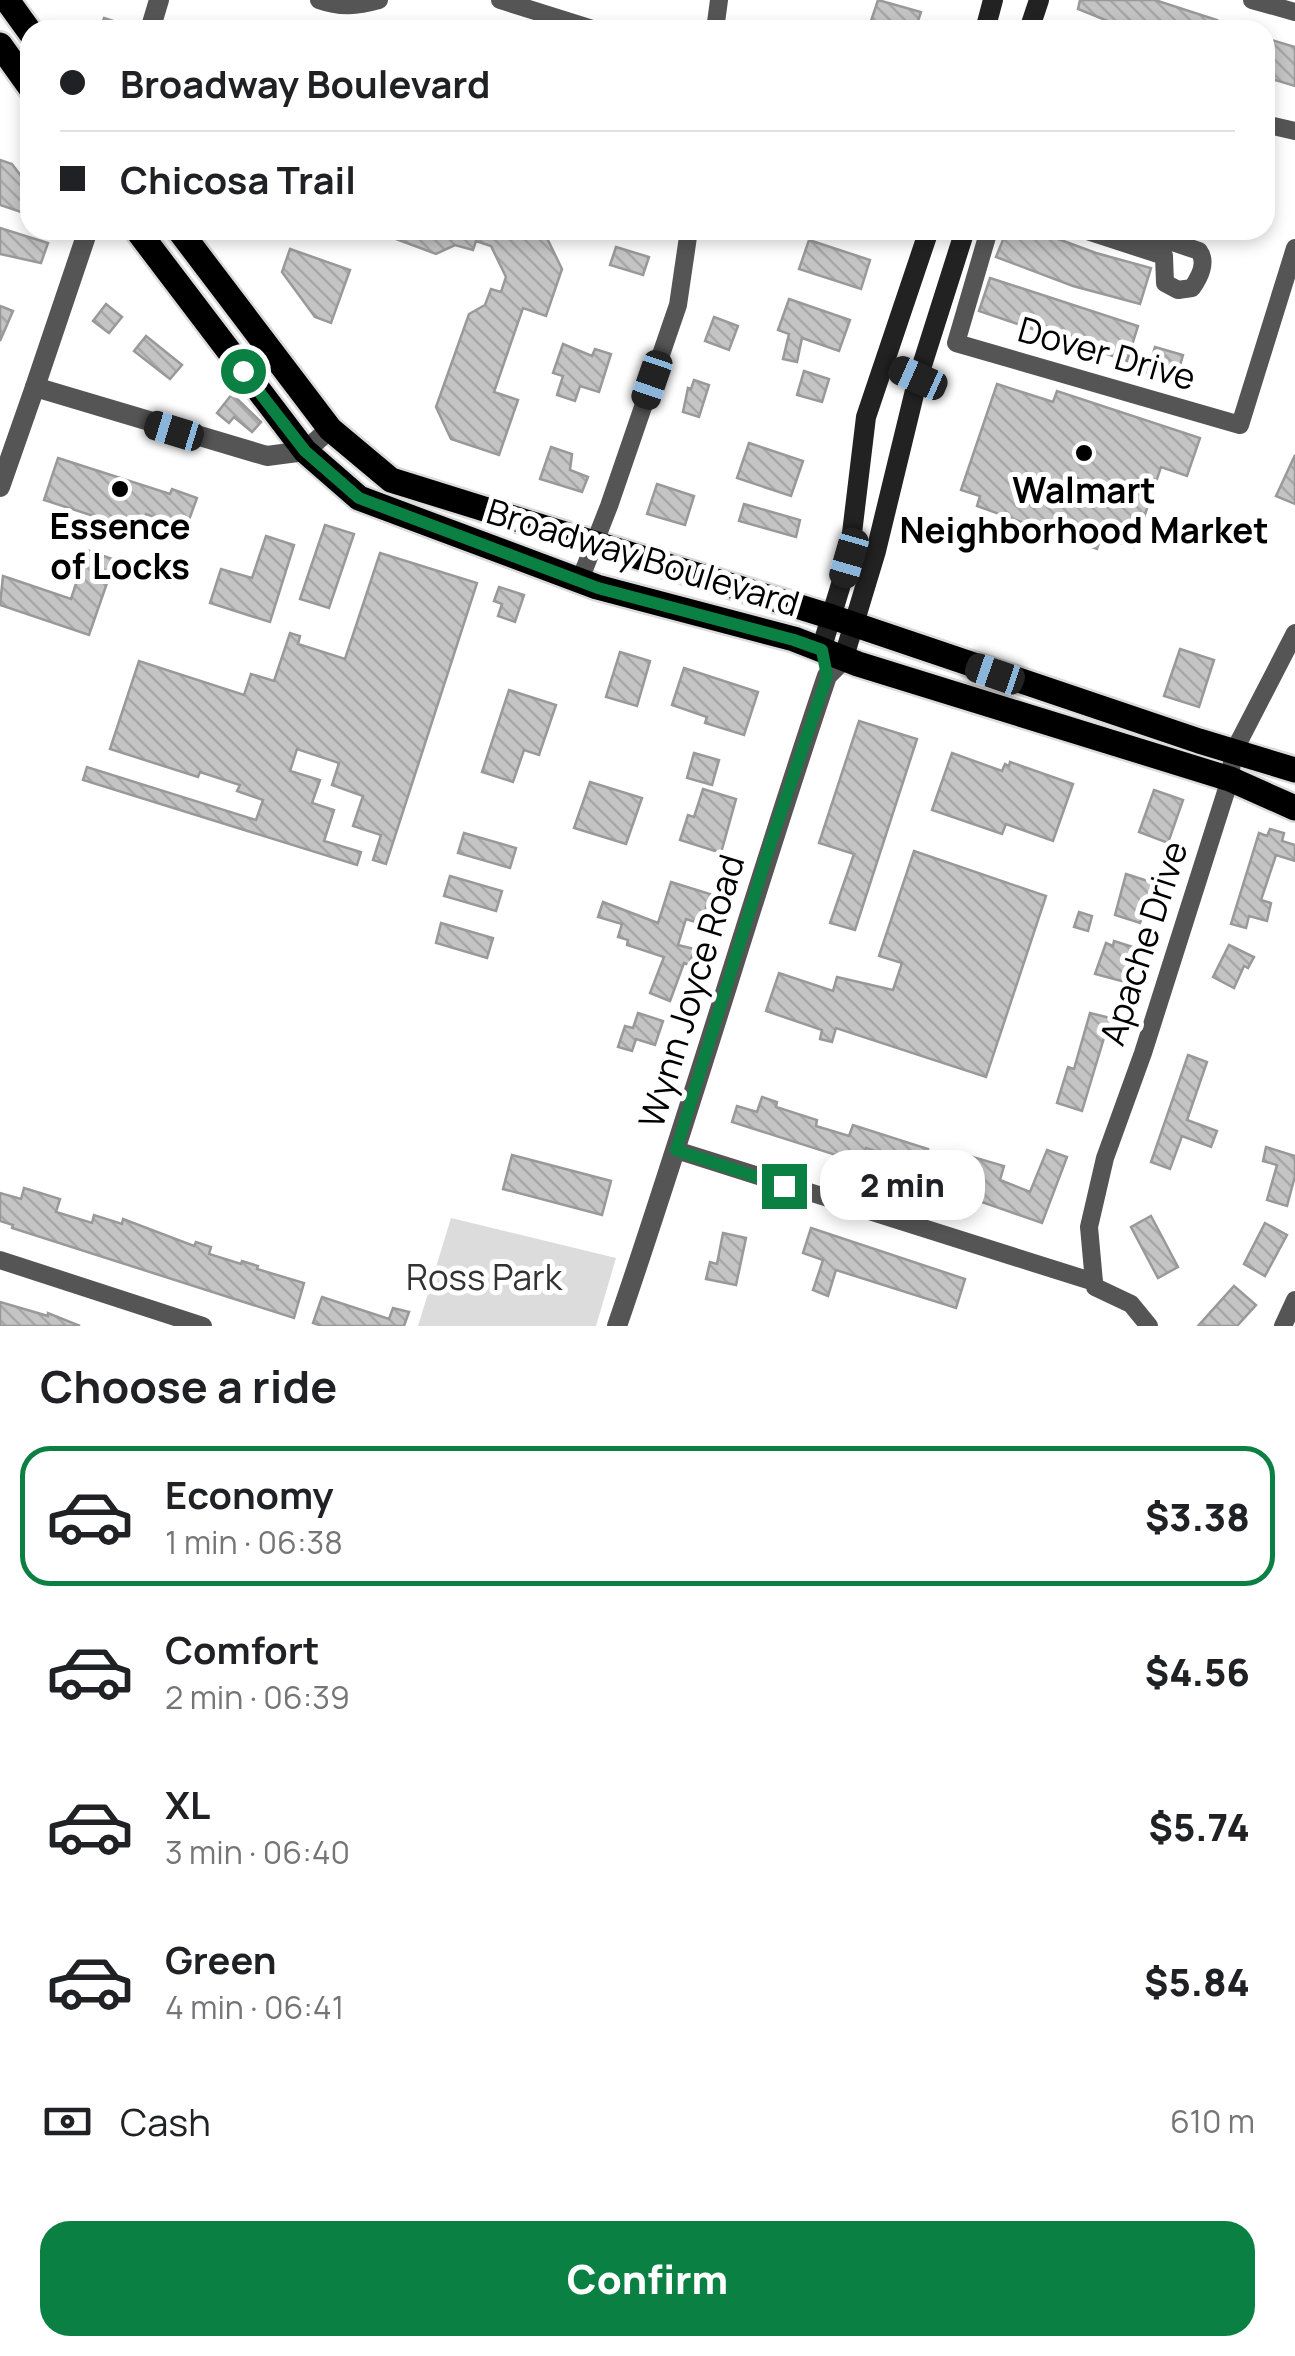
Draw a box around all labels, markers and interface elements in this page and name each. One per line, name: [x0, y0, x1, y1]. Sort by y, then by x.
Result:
text: Broadway Boulevard: [120, 57, 491, 109]
text: Chicosa Trail: [120, 153, 356, 205]
street label: Dover Drive: [1013, 305, 1201, 401]
car: [628, 347, 676, 413]
route start: [221, 349, 266, 394]
car: [884, 352, 952, 404]
car: [141, 408, 207, 454]
marker: Walmart Neighborhood Market: [1073, 442, 1095, 464]
place label: Walmart Neighborhood Market: [899, 466, 1269, 554]
marker: Essence of Locks: [109, 478, 131, 500]
street label: Broadway Boulevard: [481, 487, 805, 627]
place label: Essence of Locks: [49, 502, 191, 590]
car: [826, 525, 872, 591]
car: [962, 650, 1028, 698]
street label: Apache Drive: [1087, 835, 1199, 1051]
street label: Wynn Joyce Road: [627, 849, 755, 1133]
callout: 2 min: [819, 1151, 984, 1221]
text: 2 min: [860, 1163, 945, 1207]
route end: [762, 1164, 807, 1209]
park label: Ross Park: [406, 1253, 564, 1301]
text: Choose a ride: [40, 1355, 337, 1417]
text: Economy: [165, 1468, 334, 1520]
icon: car: [45, 1471, 135, 1561]
text: $3.38: [1145, 1490, 1250, 1542]
text: 1 min · 06:38: [165, 1520, 343, 1564]
text: Comfort: [165, 1623, 319, 1675]
icon: car: [45, 1626, 135, 1716]
text: $4.56: [1145, 1645, 1250, 1697]
text: 2 min · 06:39: [165, 1675, 350, 1719]
text: XL: [165, 1778, 210, 1830]
icon: car: [45, 1781, 135, 1871]
text: $5.74: [1149, 1800, 1250, 1852]
text: 3 min · 06:40: [165, 1830, 350, 1874]
text: Green: [165, 1933, 277, 1985]
icon: car: [45, 1936, 135, 2026]
text: $5.84: [1144, 1955, 1250, 2007]
text: 4 min · 06:41: [165, 1985, 344, 2029]
icon: cash: [40, 2094, 95, 2149]
text: Cash: [120, 2095, 211, 2147]
text: 610 m: [1170, 2099, 1255, 2143]
button: Confirm: [40, 2221, 1255, 2336]

